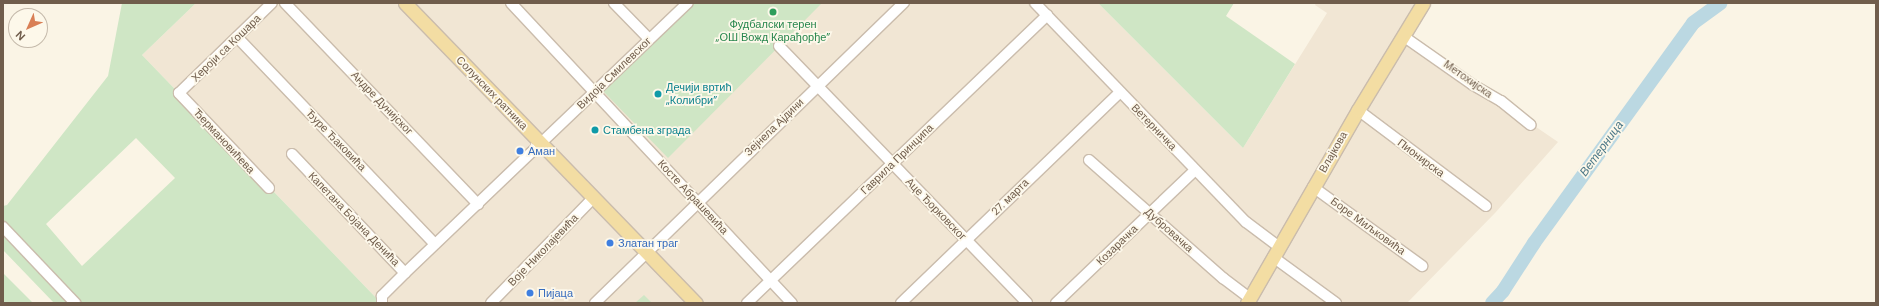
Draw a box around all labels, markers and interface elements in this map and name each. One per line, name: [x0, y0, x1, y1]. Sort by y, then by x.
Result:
marker: Фудбалски терен „ОШ Вожд Карађорђе”: [768, 7, 778, 17]
north arrow: [8, 8, 48, 48]
street label: Хероји са Кошара: [189, 11, 263, 85]
place label: Фудбалски терен „ОШ Вожд Карађорђе”: [716, 18, 830, 44]
text: N: [12, 28, 28, 44]
street label: Видоја Смилевског: [574, 34, 654, 112]
street label: Солунских ратника: [454, 53, 530, 133]
street label: Метохијска: [1441, 57, 1495, 101]
street label: Андре Дунијског: [348, 68, 416, 138]
place label: Дечији вртић „Колибри”: [666, 81, 732, 107]
marker: Дечији вртић „Колибри”: [653, 89, 663, 99]
street label: Зејнела Ајдини: [742, 95, 806, 159]
street label: Ветерничка: [1129, 101, 1179, 153]
street label: Ђермановићева: [191, 106, 257, 176]
street label: Ђуре Ђаковића: [303, 106, 369, 174]
water label: Ветерница: [1577, 119, 1627, 179]
street label: Гаврила Принципа: [858, 121, 936, 197]
place label: Стамбена зграда: [603, 123, 691, 137]
marker: Стамбена зграда: [590, 125, 600, 135]
street label: Влајкова: [1316, 129, 1350, 175]
street label: Пионирска: [1395, 136, 1447, 180]
place label: Аман: [528, 144, 555, 158]
marker: Аман: [515, 146, 525, 156]
street label: Косте Абрашевића: [655, 157, 731, 237]
street label: Капетана Бојана Денића: [306, 169, 402, 269]
street label: Аце Ђорковског: [903, 175, 969, 243]
street label: 27. марта: [988, 176, 1032, 218]
street label: Боре Миљковића: [1328, 194, 1408, 258]
street label: Дубровачка: [1142, 205, 1196, 255]
street label: Воје Николајевића: [505, 211, 581, 289]
street label: Козарачка: [1094, 222, 1140, 268]
place label: Златан траг: [618, 236, 678, 250]
marker: Златан траг: [605, 238, 615, 248]
place label: Пијаца: [538, 286, 573, 300]
marker: Пијаца: [525, 288, 535, 298]

